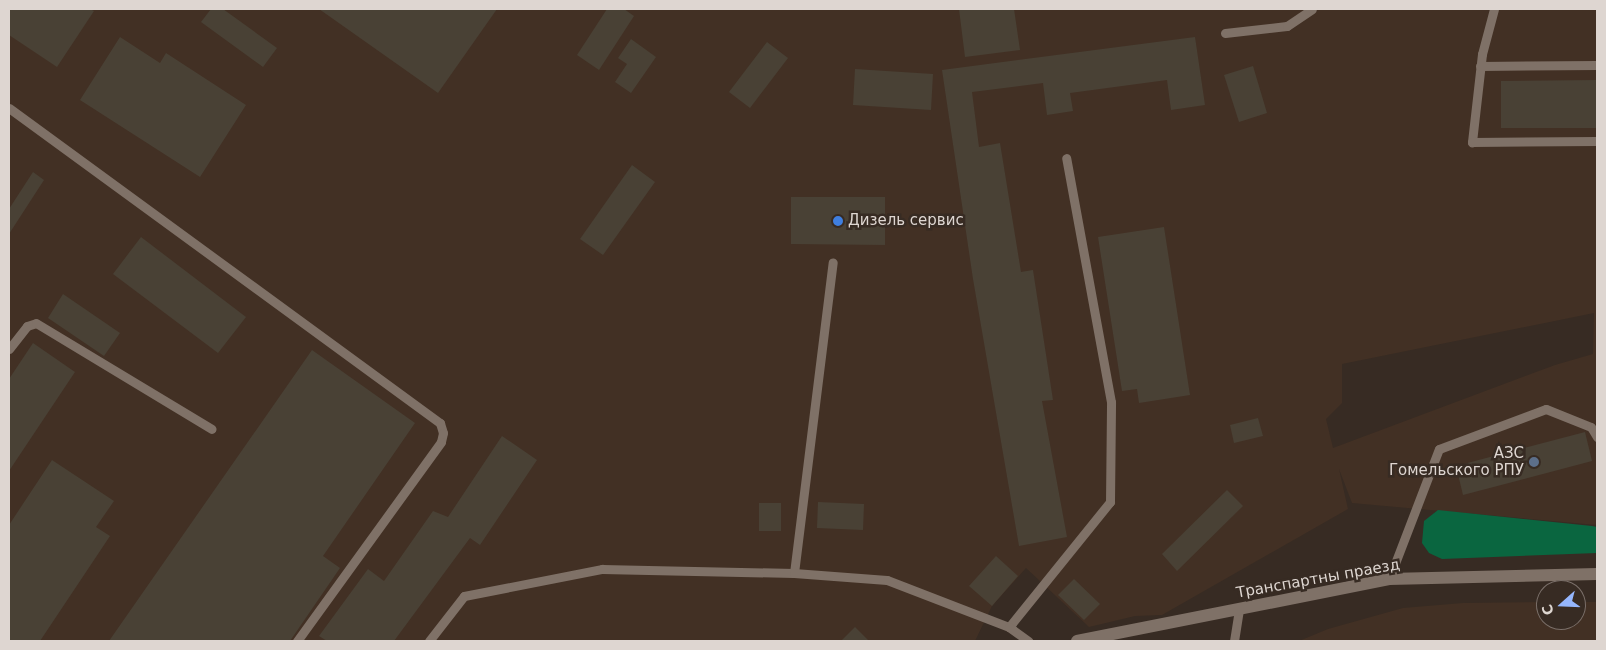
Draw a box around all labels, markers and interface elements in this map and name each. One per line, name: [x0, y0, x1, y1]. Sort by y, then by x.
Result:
place label: Дизель сервис: [848, 212, 964, 230]
marker: Дизель сервис: [832, 215, 844, 227]
place label: АЗС Гомельского РПУ: [1389, 444, 1524, 479]
marker: АЗС Гомельского РПУ: [1528, 456, 1540, 468]
street label: Транспартны праезд: [1235, 556, 1401, 602]
north arrow: [1536, 580, 1586, 630]
text: С: [1539, 602, 1557, 617]

